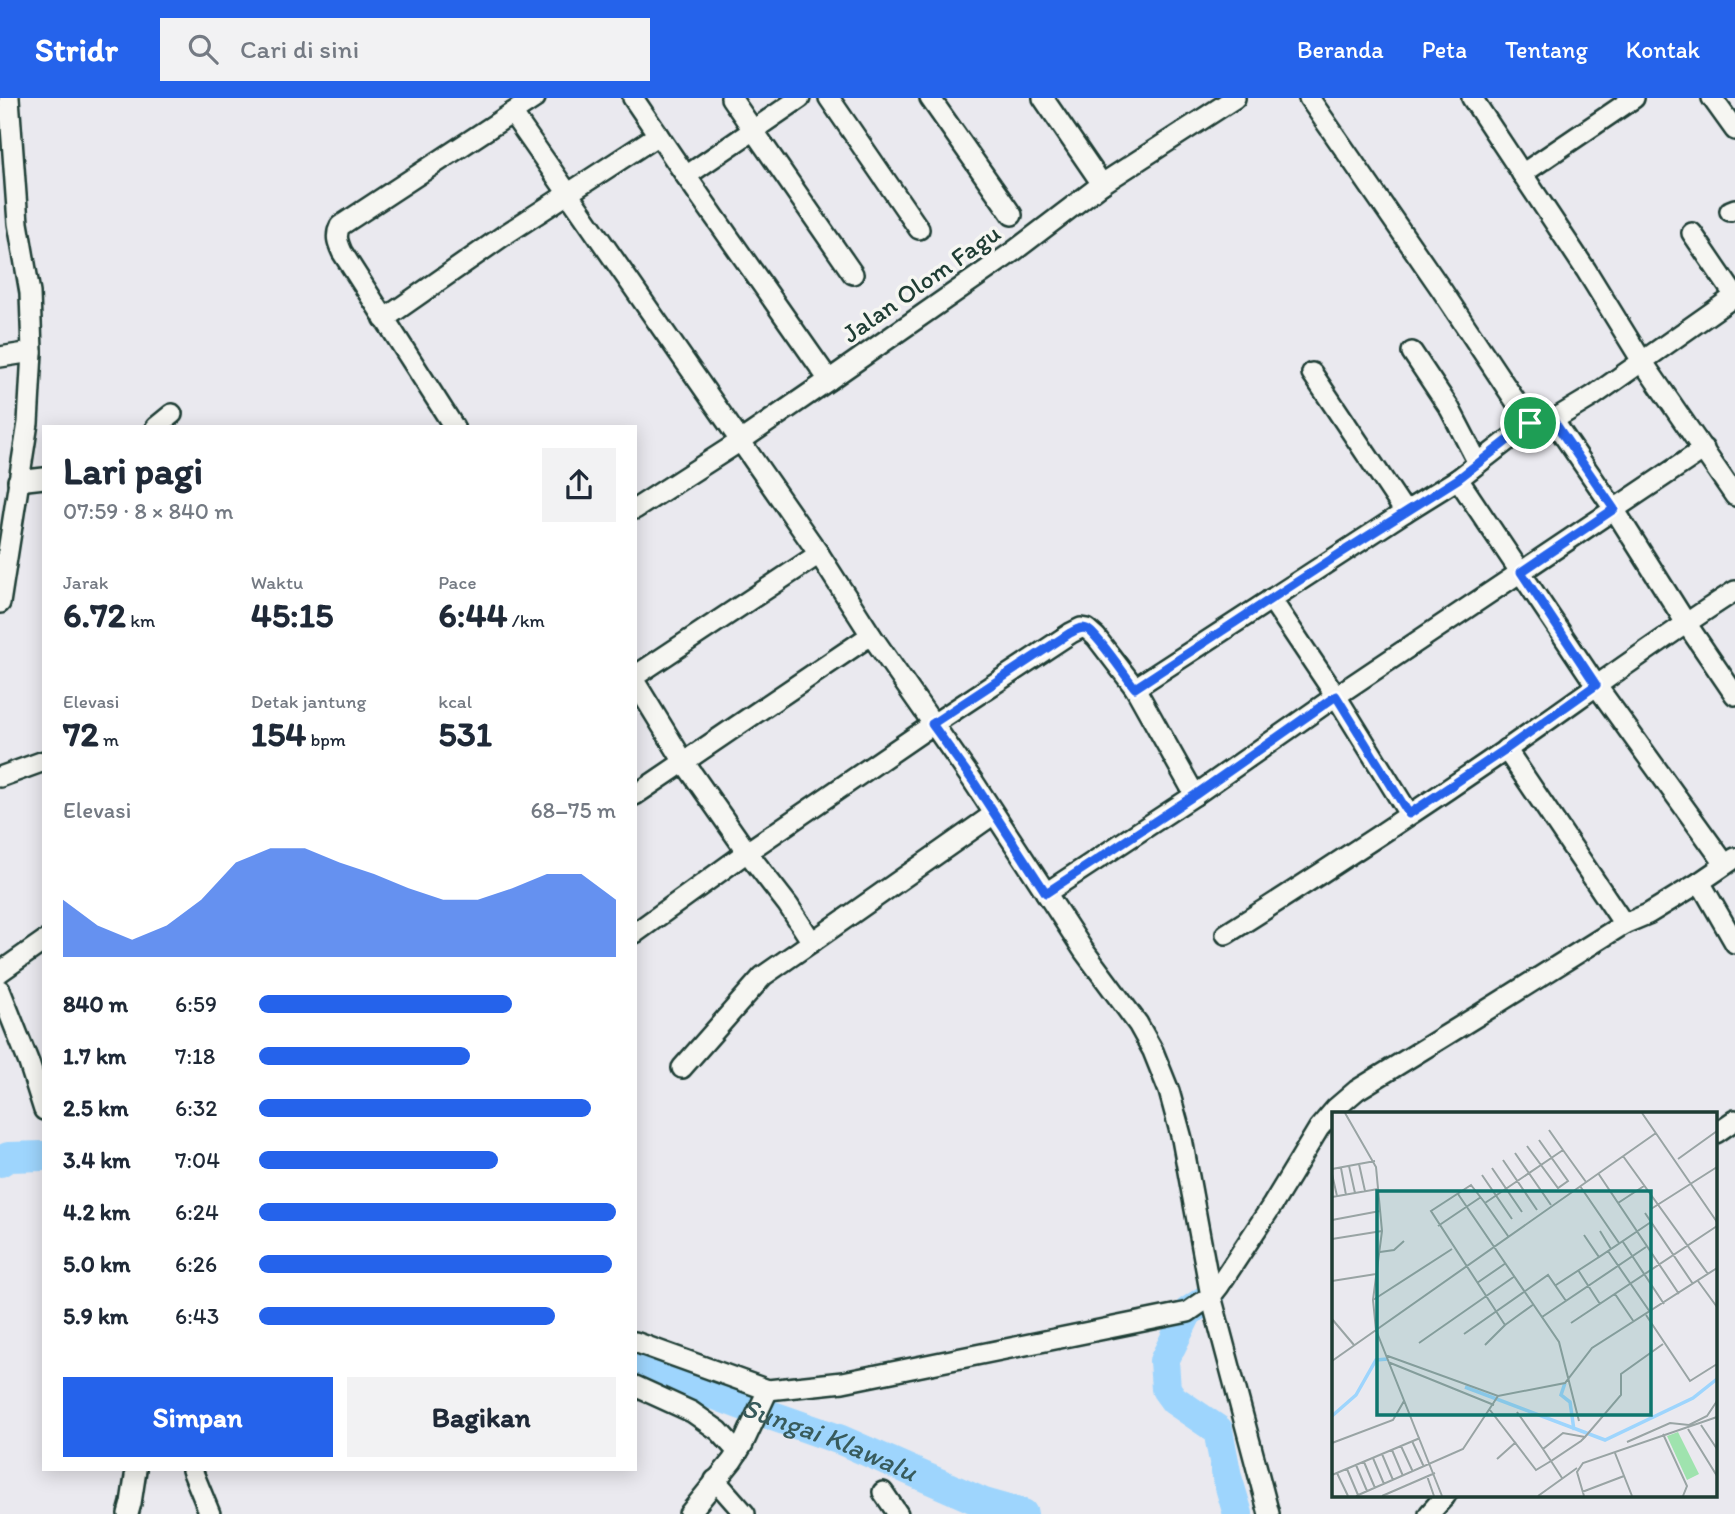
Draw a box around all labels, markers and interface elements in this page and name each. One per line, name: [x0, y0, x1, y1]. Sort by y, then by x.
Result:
search box: [160, 18, 650, 81]
text: Stridr: [35, 30, 118, 69]
icon: search: [184, 30, 222, 68]
text: Cari di sini: [240, 33, 359, 65]
text: Beranda: [1297, 35, 1384, 64]
text: Peta: [1422, 35, 1467, 64]
text: Tentang: [1505, 35, 1588, 64]
text: Kontak: [1626, 35, 1700, 64]
street label: Jalan Olom Fagu: [836, 217, 1006, 349]
pin: [1500, 393, 1560, 453]
icon: arrive: [1511, 404, 1549, 442]
text: Lari pagi: [63, 448, 203, 494]
button: share: [542, 448, 616, 522]
text: 07:59 · 8 × 840 m: [63, 497, 234, 525]
text: Jarak: [63, 571, 108, 594]
text: Waktu: [251, 571, 303, 594]
text: Pace: [438, 571, 476, 594]
text: 6.72: [63, 594, 126, 636]
text: 45:15: [251, 594, 333, 636]
text: 6:44: [438, 594, 508, 636]
text: km: [126, 609, 155, 632]
text: /km: [508, 609, 545, 632]
text: Elevasi: [63, 690, 119, 713]
text: Detak jantung: [251, 690, 366, 713]
text: kcal: [438, 690, 472, 713]
text: 72: [63, 713, 99, 755]
text: 154: [251, 713, 306, 755]
text: 531: [438, 713, 492, 755]
text: m: [99, 728, 119, 751]
text: bpm: [306, 728, 346, 751]
text: Elevasi: [63, 796, 131, 824]
text: 68–75 m: [530, 796, 616, 824]
text: 840 m: [63, 990, 128, 1018]
text: 6:59: [175, 990, 217, 1018]
text: 1.7 km: [63, 1042, 126, 1070]
text: 7:18: [175, 1042, 215, 1070]
text: 2.5 km: [63, 1094, 128, 1122]
text: 6:32: [175, 1094, 217, 1122]
inset map: [1332, 1112, 1718, 1496]
text: 3.4 km: [63, 1146, 131, 1174]
text: 7:04: [175, 1146, 220, 1174]
text: 4.2 km: [63, 1198, 130, 1226]
text: 6:24: [175, 1198, 219, 1226]
text: 5.0 km: [63, 1250, 130, 1278]
text: 6:26: [175, 1250, 217, 1278]
text: 5.9 km: [63, 1302, 128, 1330]
text: 6:43: [175, 1302, 219, 1330]
button: Simpan: [63, 1377, 333, 1457]
button: Bagikan: [347, 1377, 616, 1457]
water label: Sungai Klawalu: [737, 1390, 923, 1489]

